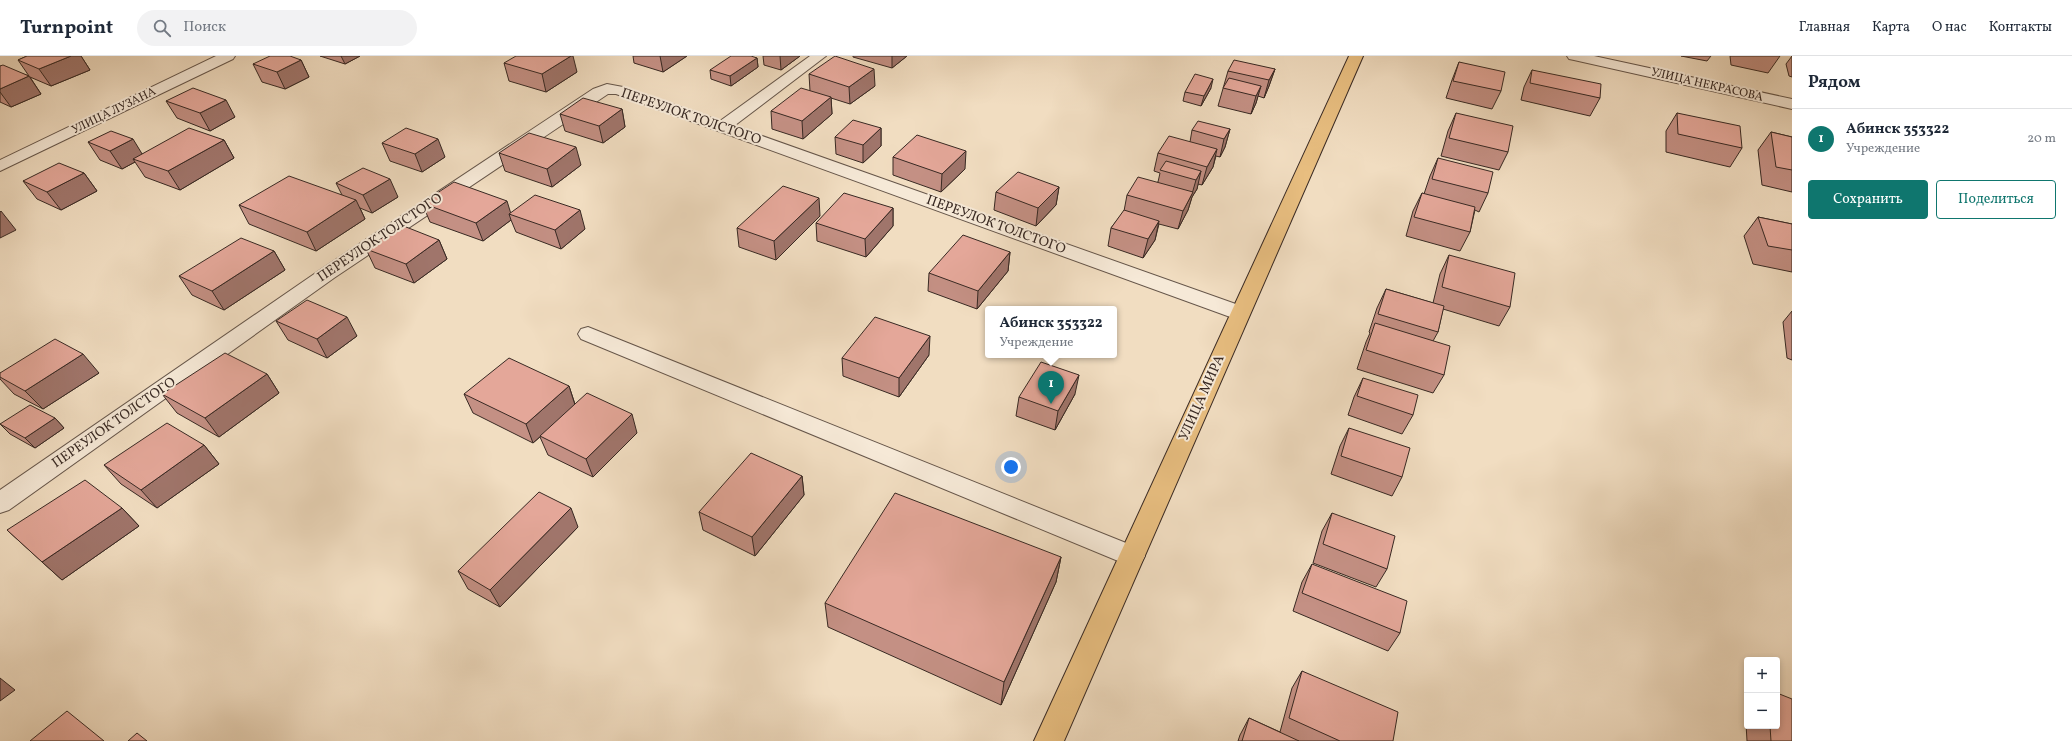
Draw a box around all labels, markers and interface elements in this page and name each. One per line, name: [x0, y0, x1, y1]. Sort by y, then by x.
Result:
search box: [137, 10, 417, 46]
text: Turnpoint: [20, 15, 113, 41]
icon: search: [151, 17, 173, 39]
text: Поиск: [183, 17, 226, 38]
text: Главная: [1799, 18, 1850, 37]
text: Карта: [1872, 18, 1910, 37]
text: О нас: [1932, 18, 1967, 37]
text: Контакты: [1989, 18, 2052, 37]
street label: УЛИЦА НЕКРАСОВА: [1649, 64, 1765, 106]
text: Рядом: [1808, 71, 1861, 94]
street label: УЛИЦА ЛУЗАНА: [69, 83, 159, 138]
street label: ПЕРЕУЛОК ТОЛСТОГО: [618, 84, 764, 150]
text: Абинск 353322: [1846, 119, 1949, 140]
text: 1: [1818, 130, 1824, 148]
text: 20 m: [2027, 130, 2056, 148]
text: Учреждение: [1846, 140, 1920, 158]
button: Сохранить: [1808, 180, 1928, 219]
button: Поделиться: [1936, 180, 2056, 219]
street label: ПЕРЕУЛОК ТОЛСТОГО: [314, 189, 446, 287]
street label: ПЕРЕУЛОК ТОЛСТОГО: [924, 191, 1068, 259]
popup: [985, 306, 1117, 358]
text: Абинск 353322: [999, 313, 1103, 334]
text: Учреждение: [999, 334, 1074, 352]
street label: УЛИЦА МИРА: [1175, 352, 1229, 444]
pin: 1: [1038, 371, 1064, 404]
street label: ПЕРЕУЛОК ТОЛСТОГО: [48, 373, 180, 473]
your location: [1001, 457, 1021, 477]
map controls: [1744, 657, 1780, 729]
button: +: [1744, 657, 1780, 693]
button: −: [1744, 693, 1780, 729]

